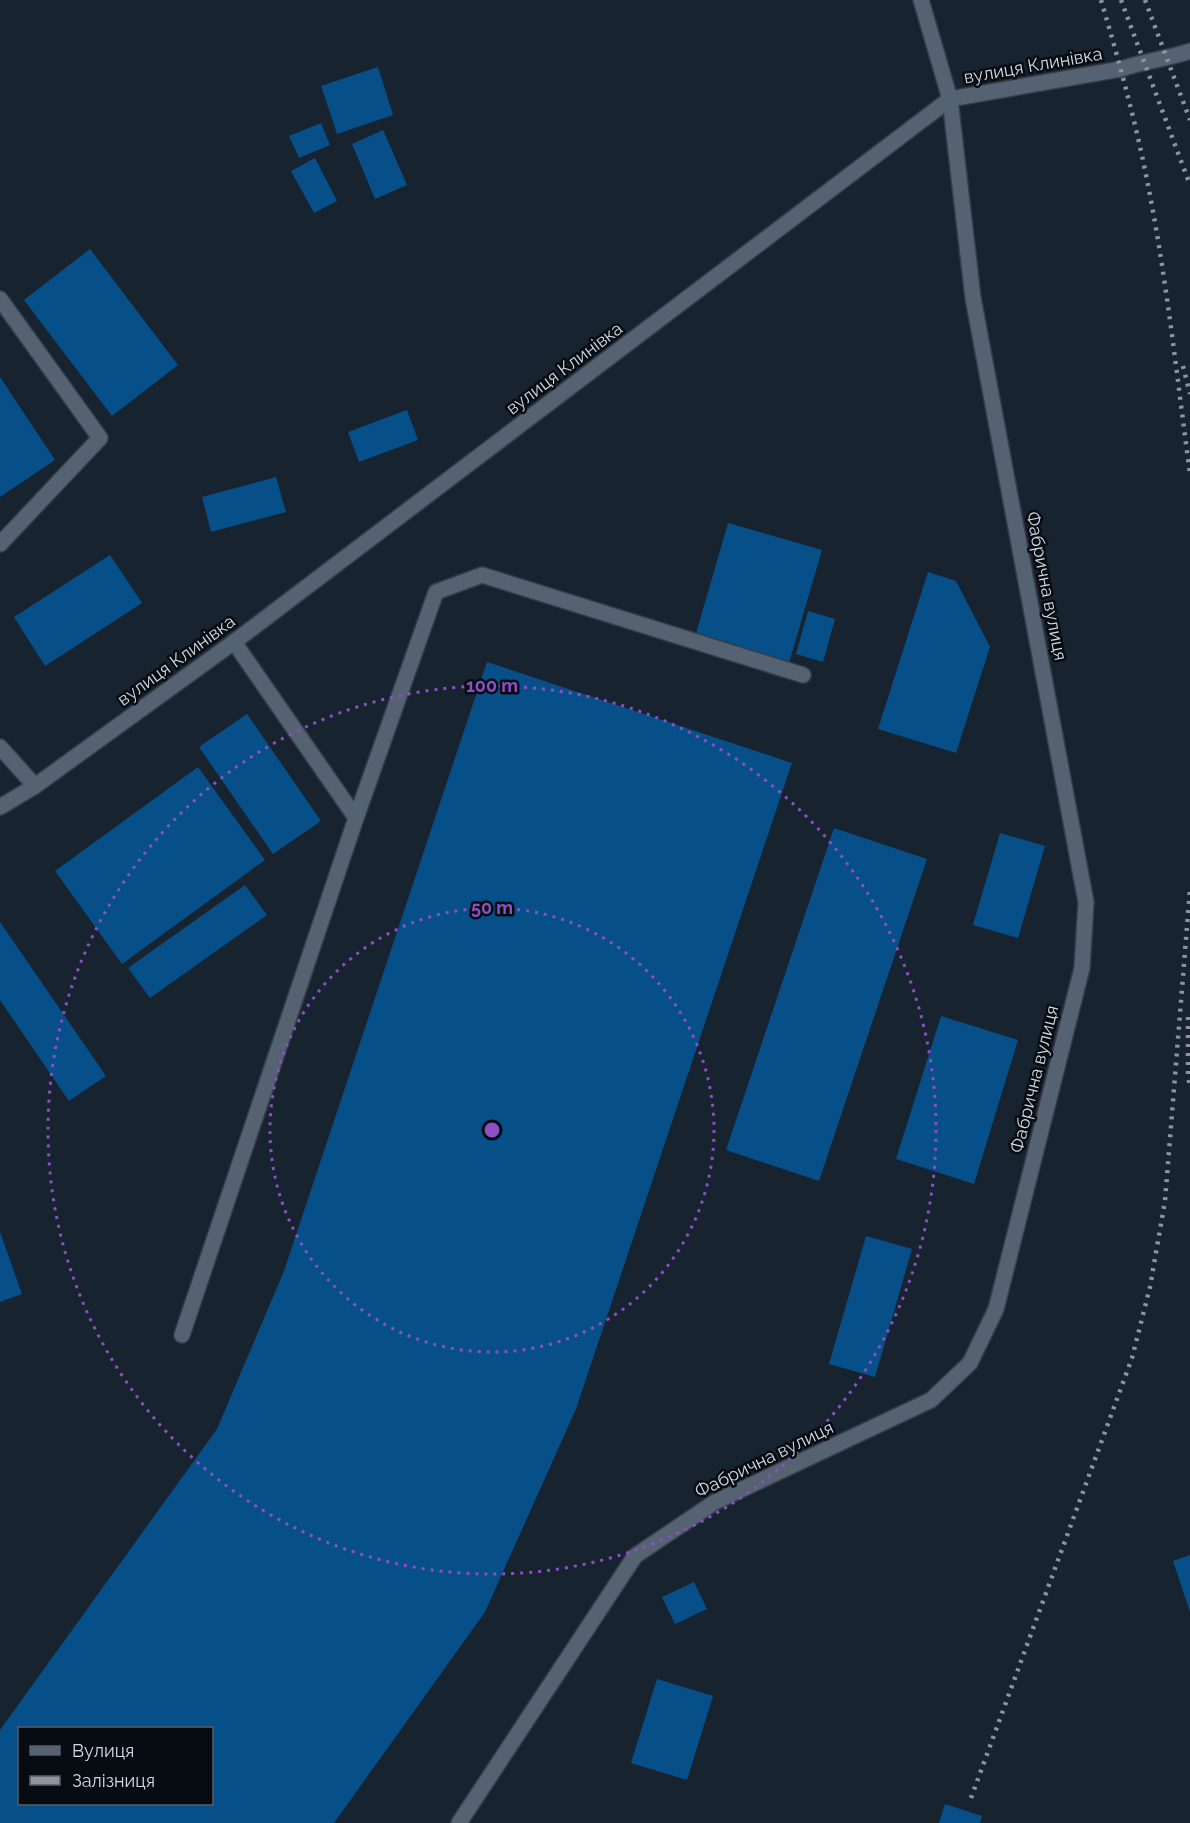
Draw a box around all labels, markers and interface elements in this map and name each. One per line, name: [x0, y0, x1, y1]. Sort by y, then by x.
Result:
street label: вулиця Клинівка: [962, 42, 1104, 88]
street label: вулиця Клинівка: [502, 317, 626, 419]
street label: Фабрична вулиця: [1022, 510, 1072, 662]
street label: вулиця Клинівка: [113, 610, 239, 710]
text: 100 m: [466, 675, 518, 696]
text: 50 m: [471, 897, 513, 918]
street label: Фабрична вулиця: [1006, 1003, 1062, 1155]
centre of rings: [482, 1120, 502, 1140]
street label: Фабрична вулиця: [691, 1416, 837, 1502]
legend: [18, 1727, 213, 1805]
text: Вулиця: [72, 1740, 134, 1761]
text: Залізниця: [72, 1770, 155, 1791]

